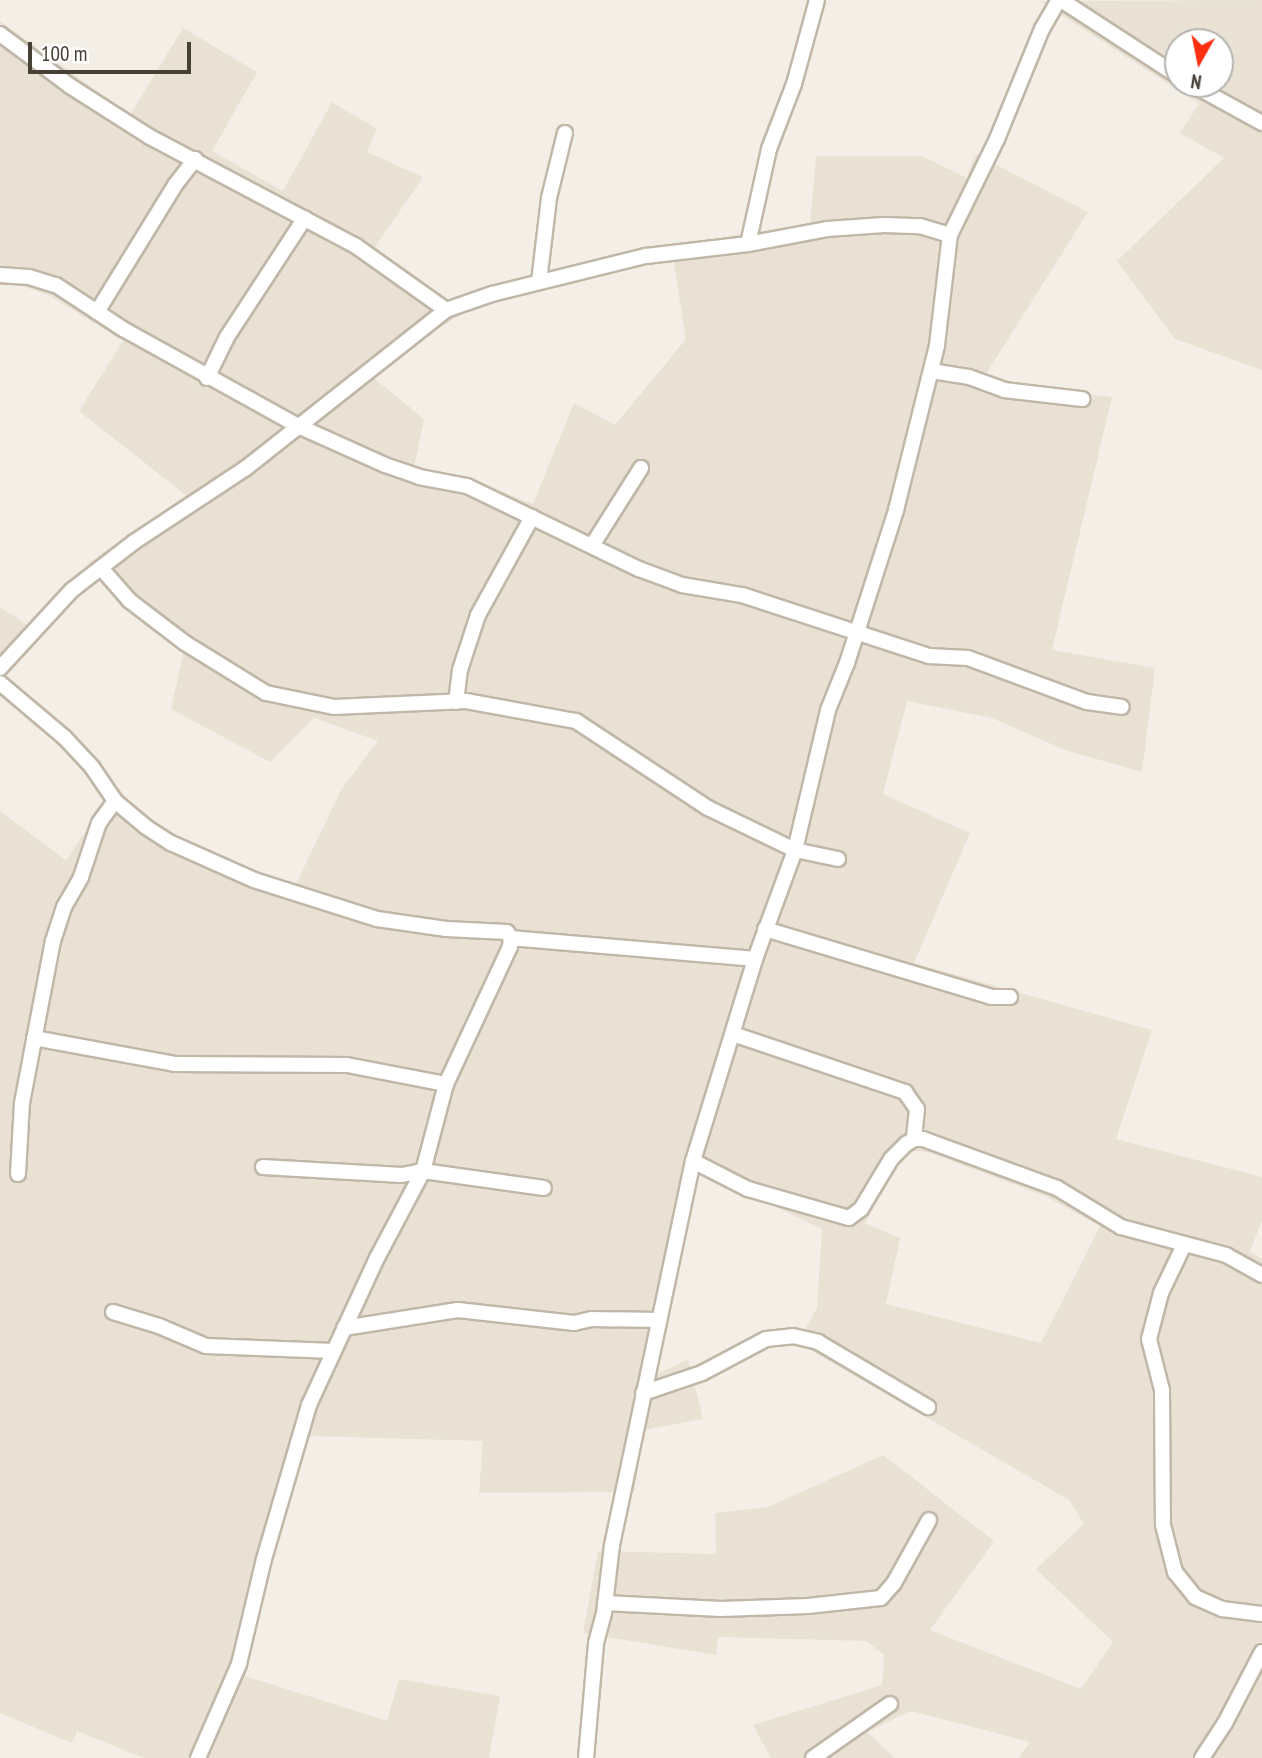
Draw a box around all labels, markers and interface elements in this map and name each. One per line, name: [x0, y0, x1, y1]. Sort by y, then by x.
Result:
scale bar: [32, 28, 194, 72]
north arrow: [1164, 28, 1234, 98]
text: 100 m: [41, 40, 87, 67]
text: N: [1189, 69, 1203, 94]

